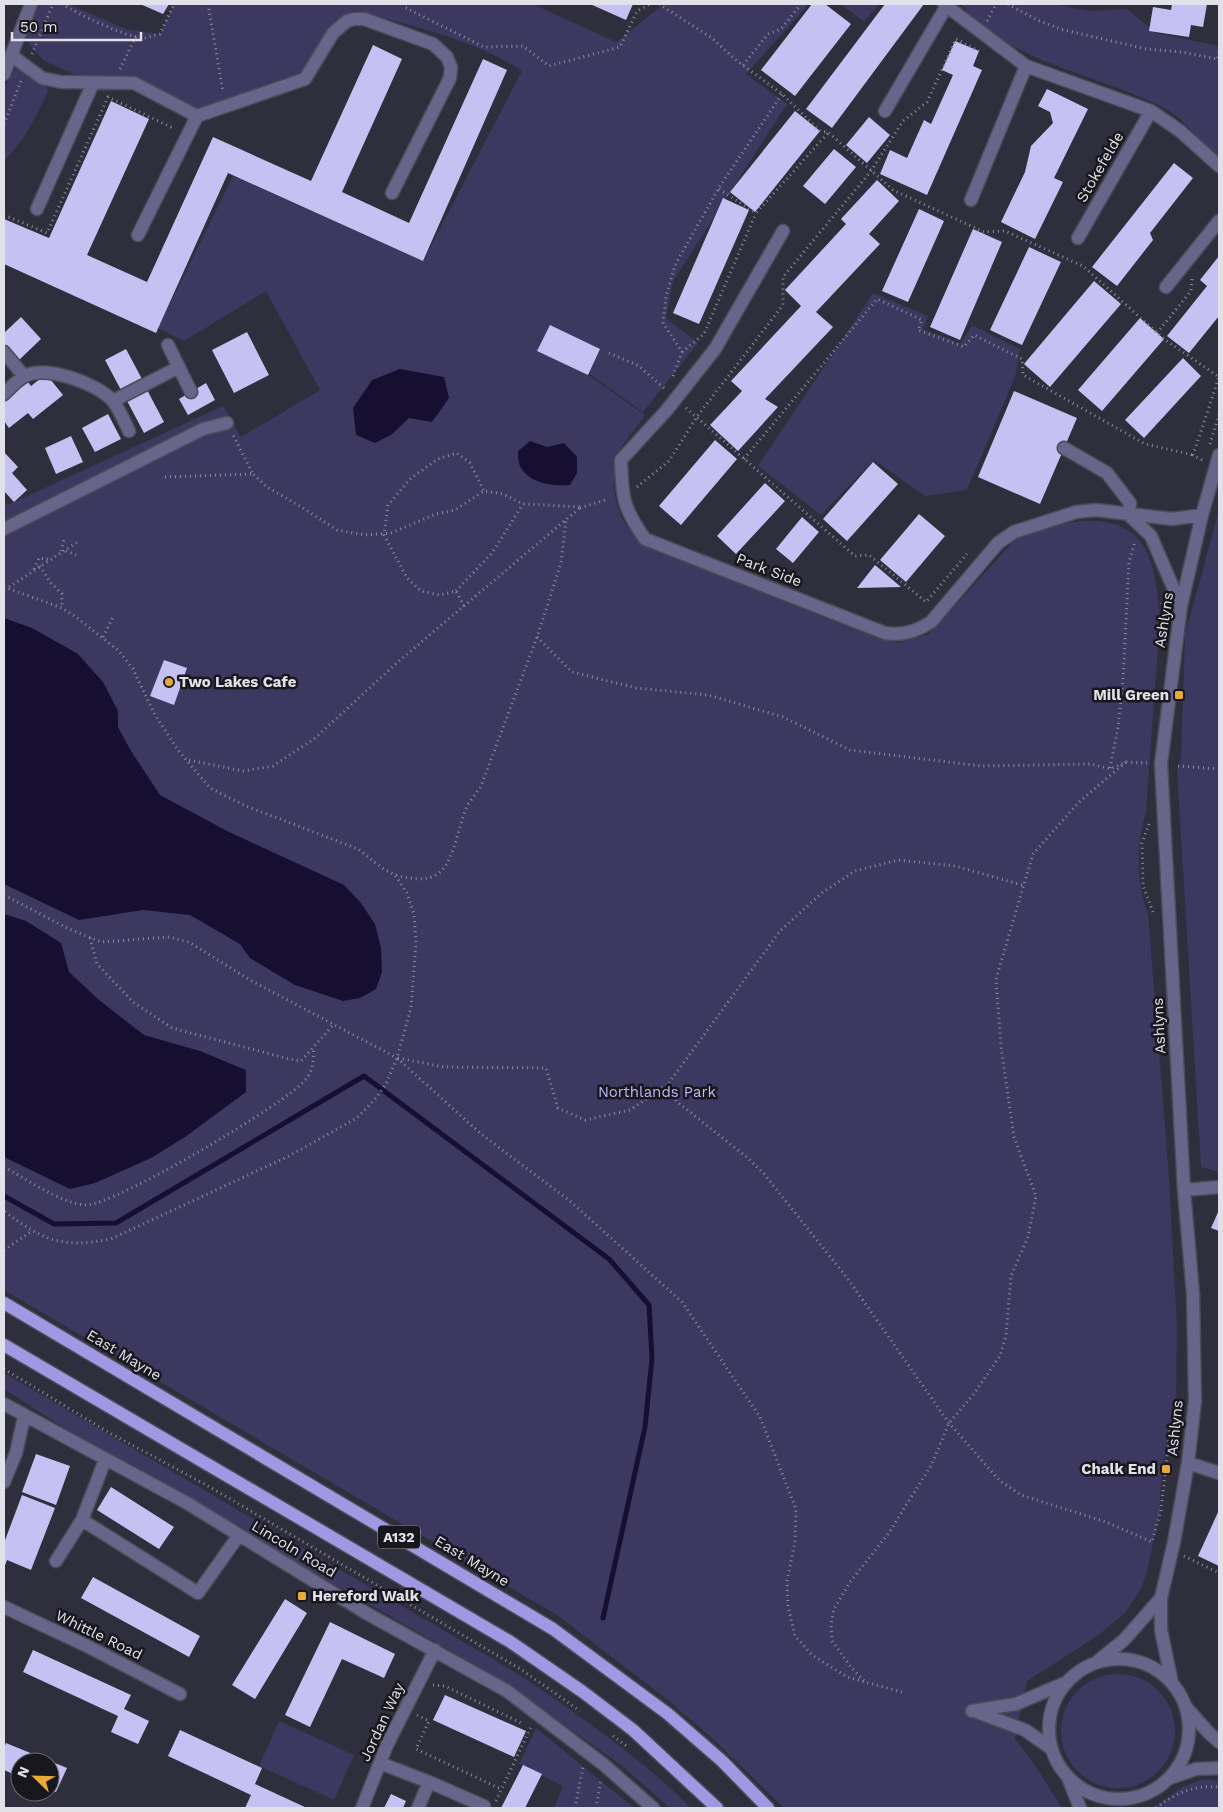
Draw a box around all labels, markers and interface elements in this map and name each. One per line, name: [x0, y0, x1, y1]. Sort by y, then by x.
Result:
scale bar: [12, 10, 141, 42]
text: 50 m: [20, 18, 57, 36]
street label: Stokefelde: [1073, 128, 1127, 206]
street label: Park Side: [734, 549, 804, 591]
street label: Ashlyns: [1151, 591, 1177, 649]
place label: Two Lakes Cafe: [179, 673, 297, 691]
marker: Two Lakes Cafe: [163, 676, 175, 688]
place label: Mill Green: [1093, 686, 1169, 704]
marker: Mill Green: [1173, 689, 1185, 701]
street label: Ashlyns: [1149, 997, 1169, 1055]
park label: Northlands Park: [598, 1083, 717, 1101]
street label: East Mayne: [83, 1326, 165, 1384]
street label: Ashlyns: [1163, 1399, 1187, 1457]
place label: Chalk End: [1081, 1460, 1156, 1478]
marker: Chalk End: [1160, 1463, 1172, 1475]
street label: Lincoln Road: [249, 1517, 339, 1581]
road number: A132: [378, 1525, 420, 1548]
street label: East Mayne: [431, 1532, 513, 1590]
place label: Hereford Walk: [312, 1587, 420, 1605]
marker: Hereford Walk: [296, 1590, 308, 1602]
street label: Whittle Road: [53, 1606, 145, 1664]
street label: Jordan Way: [356, 1680, 408, 1764]
north arrow: [10, 1752, 60, 1802]
text: N: [14, 1764, 32, 1780]

